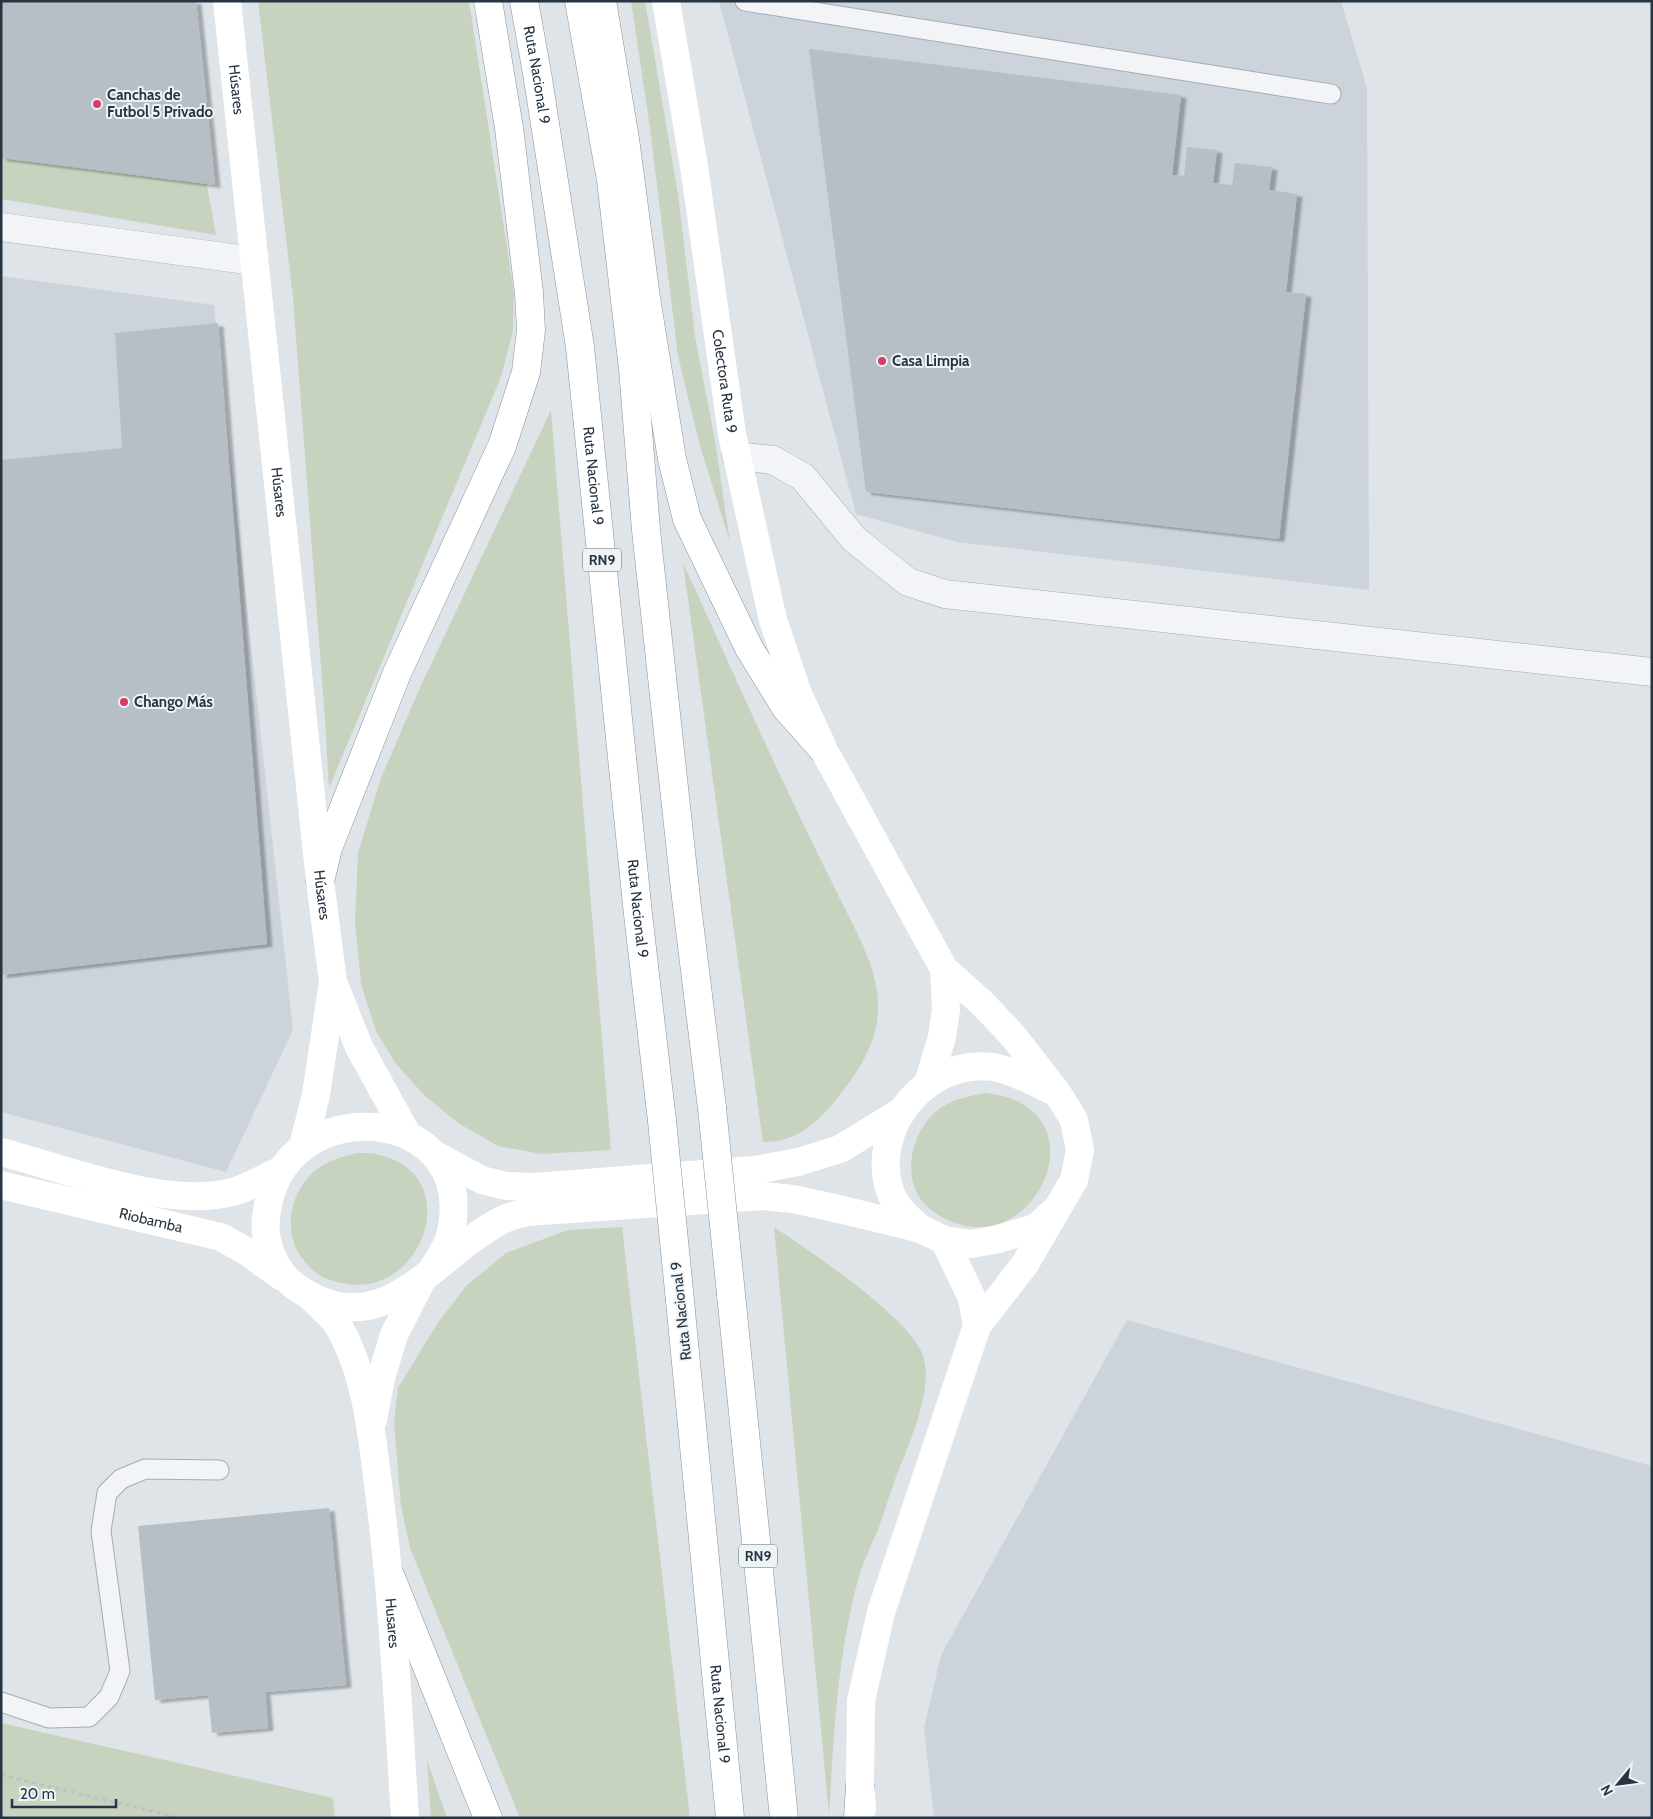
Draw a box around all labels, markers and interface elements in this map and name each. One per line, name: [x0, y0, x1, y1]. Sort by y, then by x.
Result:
street label: Ruta Nacional 9: [520, 24, 554, 125]
street label: Húsares: [225, 64, 248, 115]
place label: Canchas de Futbol 5 Privado: [107, 86, 213, 121]
marker: Canchas de Futbol 5 Privado: [91, 98, 103, 110]
street label: Colectora Ruta 9: [708, 328, 741, 435]
place label: Casa Limpia: [892, 352, 970, 370]
marker: Casa Limpia: [876, 355, 888, 367]
street label: Ruta Nacional 9: [579, 425, 607, 526]
street label: Húsares: [267, 466, 291, 518]
road number: RN9: [583, 548, 621, 572]
place label: Chango Más: [134, 693, 213, 711]
marker: Chango Más: [118, 696, 130, 708]
street label: Ruta Nacional 9: [623, 858, 652, 959]
street label: Húsares: [310, 869, 334, 921]
street label: Riobamba: [117, 1204, 185, 1237]
street label: Ruta Nacional 9: [667, 1261, 695, 1361]
road number: RN9: [739, 1544, 777, 1568]
street label: Husares: [381, 1597, 403, 1649]
street label: Ruta Nacional 9: [706, 1664, 734, 1764]
north arrow: [1593, 1759, 1643, 1809]
scale bar: [12, 1776, 116, 1808]
text: N: [1596, 1782, 1617, 1799]
text: 20 m: [20, 1785, 55, 1803]

